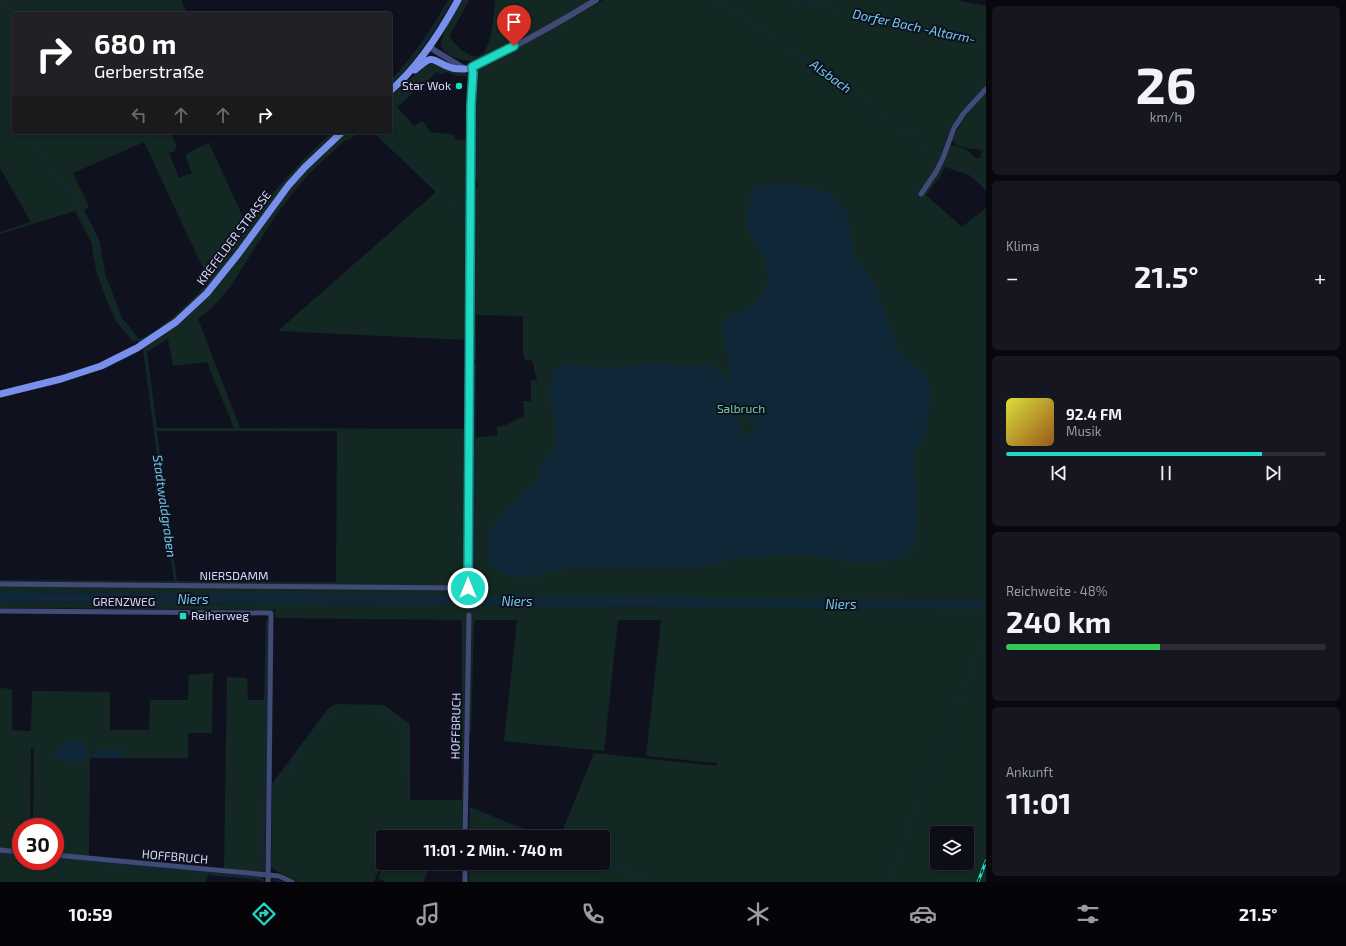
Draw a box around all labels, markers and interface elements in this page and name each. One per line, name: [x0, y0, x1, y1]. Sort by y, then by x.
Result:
pin: [497, 5, 531, 46]
water label: Dorfer Bach -Altarm-: [851, 5, 977, 47]
icon: arrive: [503, 11, 525, 33]
text: 680 m: [94, 26, 176, 60]
icon: right: [28, 28, 80, 80]
text: 26: [1136, 52, 1196, 114]
water label: Alsbach: [806, 55, 855, 96]
text: Gerberstraße: [94, 60, 204, 82]
place label: Star Wok: [402, 78, 451, 92]
marker: Star Wok: [454, 81, 464, 91]
icon: left: [128, 104, 150, 126]
icon: ahead: [170, 104, 192, 126]
icon: ahead: [212, 104, 234, 126]
icon: right: [254, 104, 276, 126]
text: km/h: [1150, 109, 1182, 125]
street label: KREFELDER STRASSE: [193, 187, 273, 287]
text: Klima: [1006, 238, 1039, 254]
text: 21.5°: [1134, 258, 1199, 294]
text: −: [1006, 264, 1019, 290]
text: +: [1314, 264, 1326, 290]
park label: Salbruch: [717, 401, 765, 415]
text: 92.4 FM: [1066, 405, 1122, 423]
text: Musik: [1066, 423, 1101, 439]
water label: Stadtwaldgraben: [150, 454, 180, 558]
icon: previous: [1048, 462, 1070, 484]
icon: pause: [1155, 462, 1177, 484]
icon: next: [1262, 462, 1284, 484]
position arrow: [447, 567, 489, 609]
street label: NIERSDAMM: [200, 568, 268, 582]
text: Reichweite · 48%: [1006, 583, 1107, 599]
water label: Niers: [177, 591, 209, 607]
water label: Niers: [501, 593, 533, 609]
street label: GRENZWEG: [93, 594, 155, 608]
water label: Niers: [825, 596, 857, 612]
text: 240 km: [1006, 603, 1111, 639]
place label: Reiherweg: [191, 608, 249, 622]
marker: Reiherweg: [178, 611, 188, 621]
street label: HOFFBRUCH: [447, 693, 463, 759]
text: Ankunft: [1006, 764, 1053, 780]
text: 11:01: [1006, 784, 1072, 820]
speed limit sign: 30: [12, 818, 64, 870]
map controls: [930, 826, 974, 870]
button: layers: [930, 826, 974, 870]
text: 11:01 · 2 Min. · 740 m: [423, 841, 563, 859]
street label: HOFFBRUCH: [141, 846, 209, 866]
icon: directions: [250, 900, 278, 928]
icon: music: [414, 900, 442, 928]
icon: phone: [579, 900, 607, 928]
icon: climate: [744, 900, 772, 928]
icon: car: [909, 900, 937, 928]
icon: filters: [1074, 900, 1102, 928]
text: 10:59: [68, 903, 113, 925]
text: 21.5°: [1239, 903, 1278, 925]

